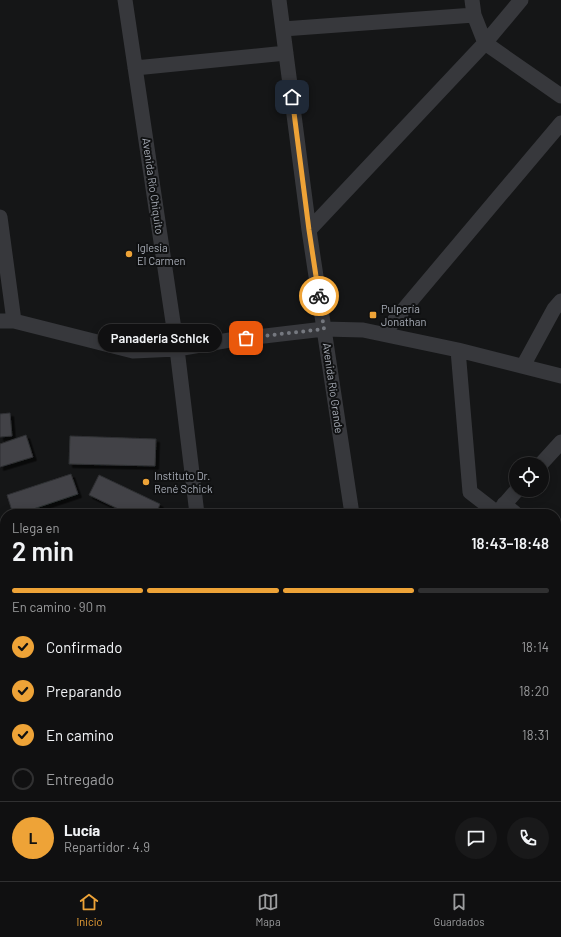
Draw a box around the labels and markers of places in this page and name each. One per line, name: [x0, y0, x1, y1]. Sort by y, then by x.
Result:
pin: [275, 80, 309, 114]
place label: Iglesia El Carmen: [137, 241, 185, 267]
marker: Iglesia El Carmen: [124, 249, 134, 259]
place label: Pulpería Jonathan: [381, 302, 426, 328]
marker: Pulpería Jonathan: [368, 310, 378, 320]
pin: [229, 321, 263, 355]
callout: Panadería Schick: [98, 324, 222, 352]
place label: Instituto Dr. René Schick: [154, 469, 213, 495]
marker: Instituto Dr. René Schick: [141, 477, 151, 487]

